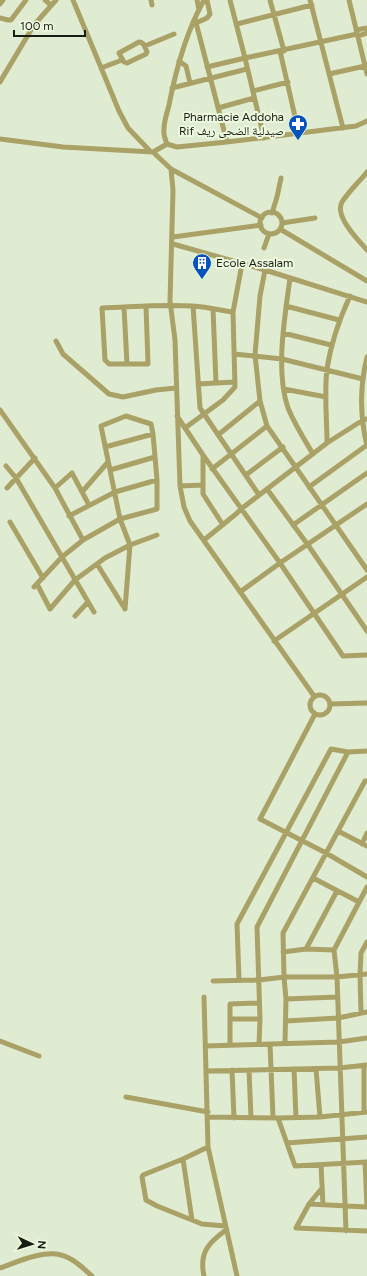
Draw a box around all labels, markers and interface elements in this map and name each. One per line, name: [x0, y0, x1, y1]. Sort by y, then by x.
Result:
scale bar: [14, 12, 85, 38]
text: 100 m: [20, 19, 54, 33]
place label: Pharmacie Addoha Rif صيدلية الضحى ريف: [179, 110, 284, 138]
pharmacy icon: Pharmacie Addoha Rif صيدلية الضحى ريف: [287, 113, 309, 141]
building icon: Ecole Assalam: [191, 252, 213, 280]
place label: Ecole Assalam: [216, 256, 293, 270]
north arrow: [12, 1224, 52, 1264]
text: N: [35, 1240, 48, 1249]

